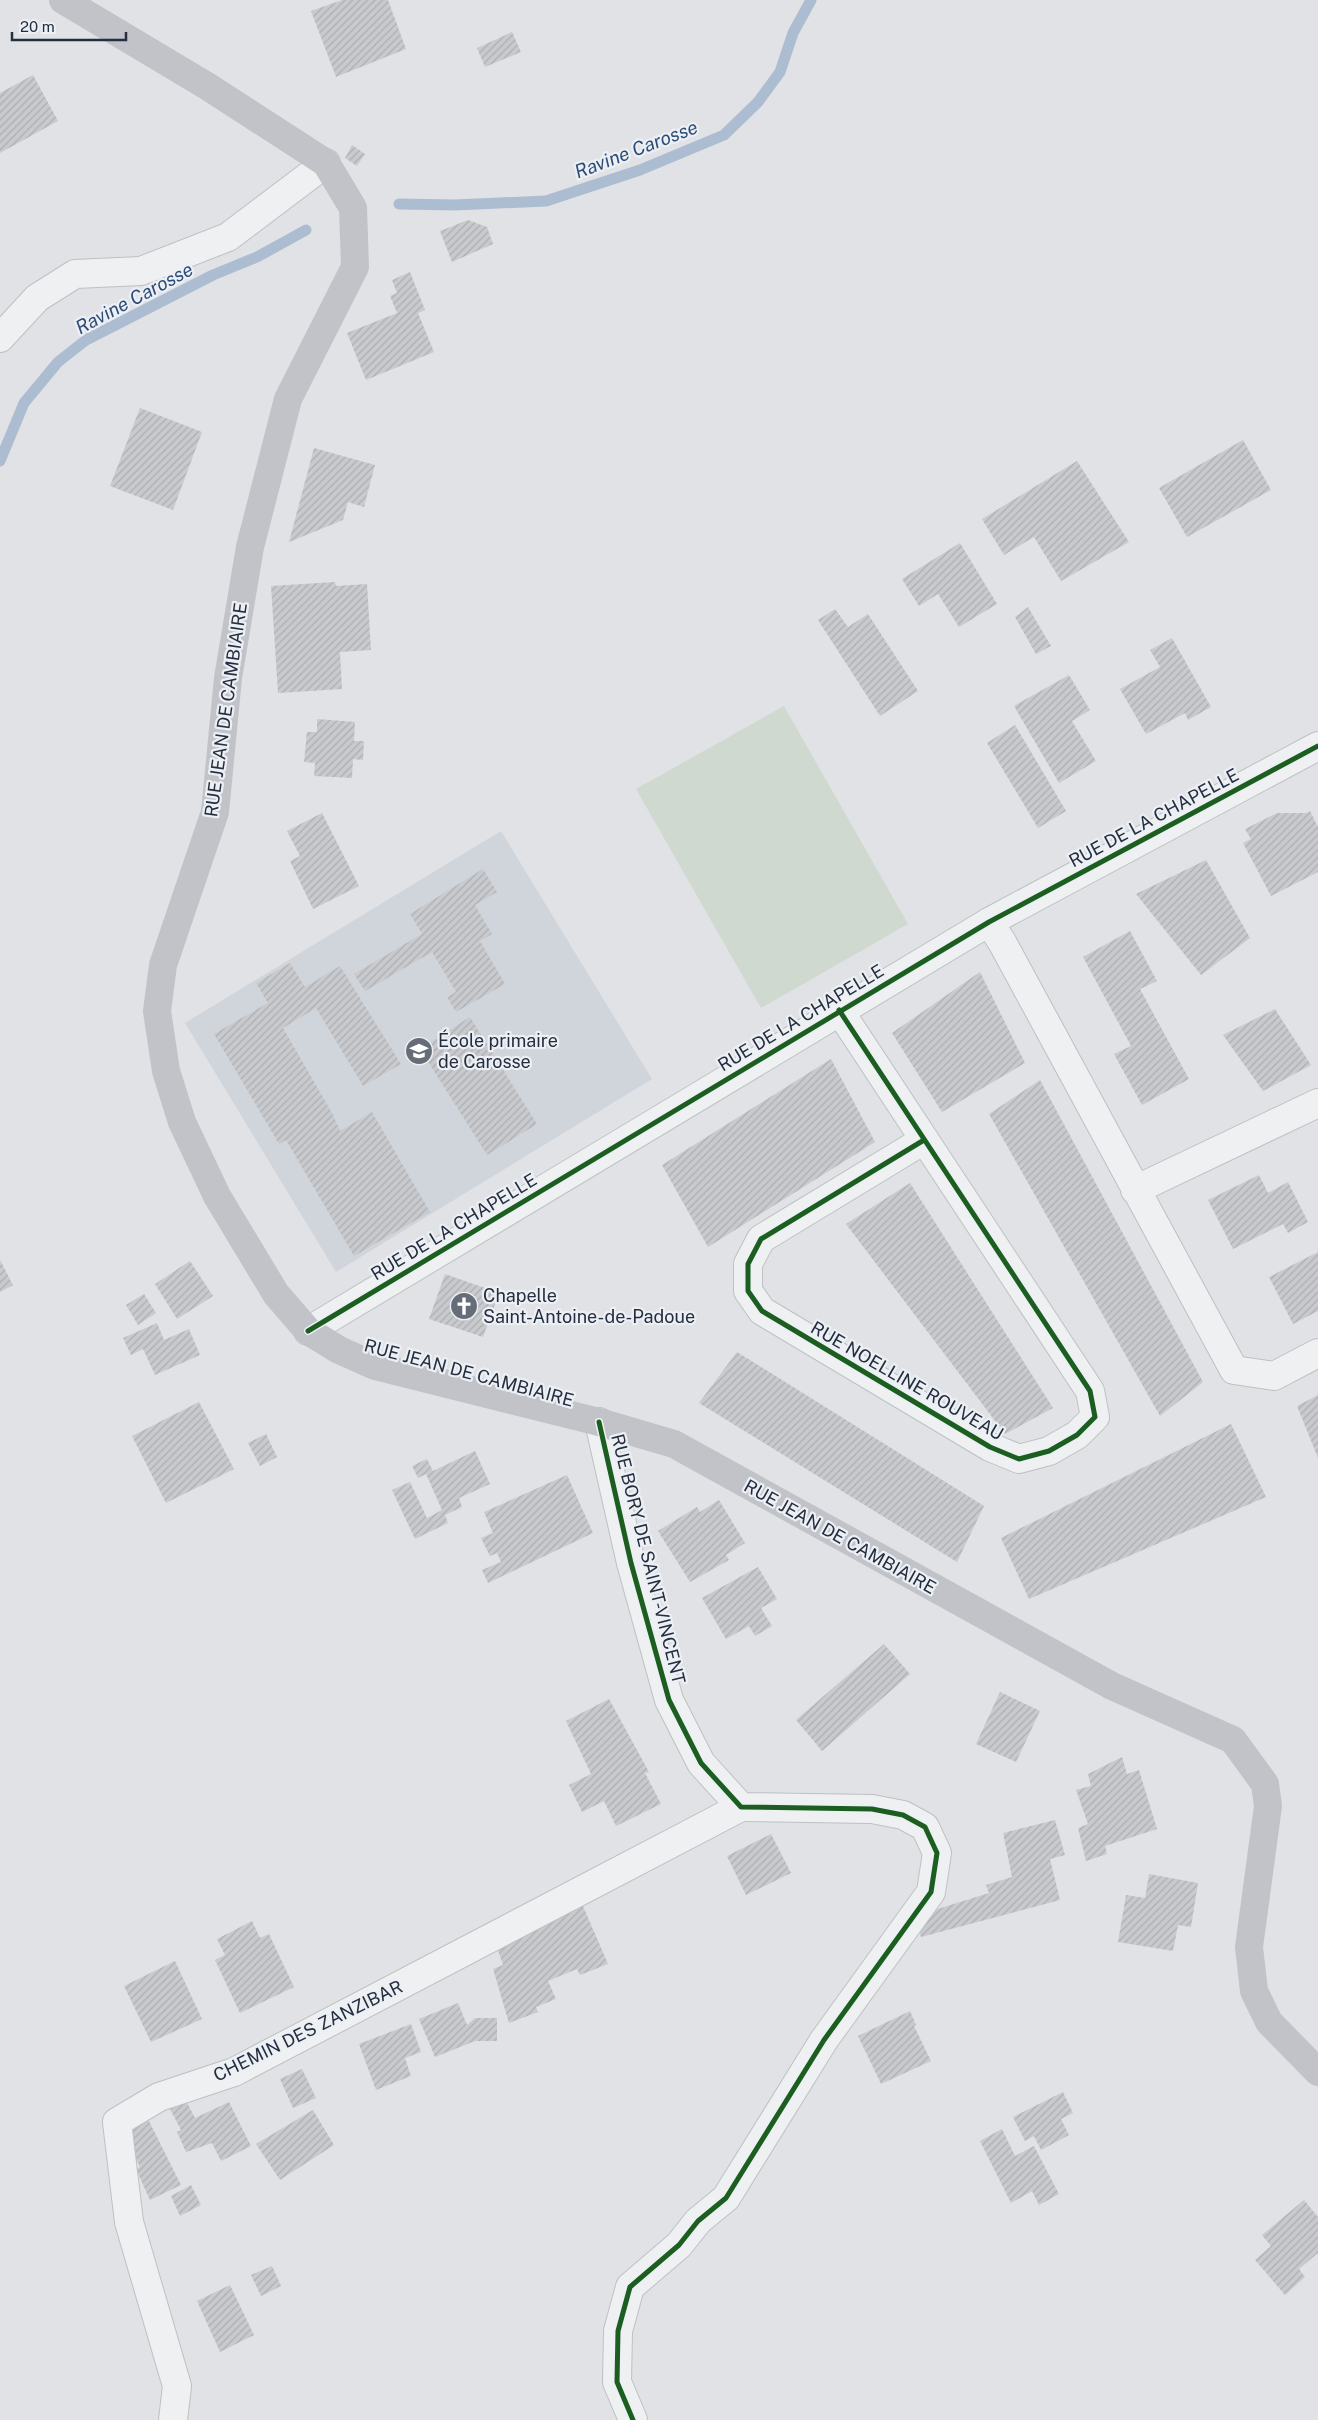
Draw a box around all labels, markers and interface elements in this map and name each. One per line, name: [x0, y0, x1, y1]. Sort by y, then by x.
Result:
scale bar: [12, 10, 126, 42]
text: 20 m: [20, 18, 55, 35]
water label: Ravine Carosse: [571, 115, 701, 183]
water label: Ravine Carosse: [71, 258, 197, 338]
street label: RUE JEAN DE CAMBIAIRE: [200, 601, 251, 818]
street label: RUE DE LA CHAPELLE: [1065, 764, 1242, 871]
street label: RUE DE LA CHAPELLE: [714, 960, 887, 1075]
place label: École primaire de Carosse: [438, 1029, 558, 1072]
school or university icon: École primaire de Carosse: [404, 1036, 434, 1066]
street label: RUE DE LA CHAPELLE: [367, 1169, 540, 1284]
place label: Chapelle Saint-Antoine-de-Padoue: [483, 1285, 695, 1327]
church icon: Chapelle Saint-Antoine-de-Padoue: [449, 1291, 479, 1321]
street label: RUE NOELLINE ROUVEAU: [807, 1317, 1007, 1444]
street label: RUE JEAN DE CAMBIAIRE: [362, 1334, 576, 1411]
street label: RUE BORY DE SAINT-VINCENT: [607, 1432, 690, 1687]
street label: RUE JEAN DE CAMBIAIRE: [741, 1475, 940, 1598]
street label: CHEMIN DES ZANZIBAR: [210, 1976, 406, 2086]

